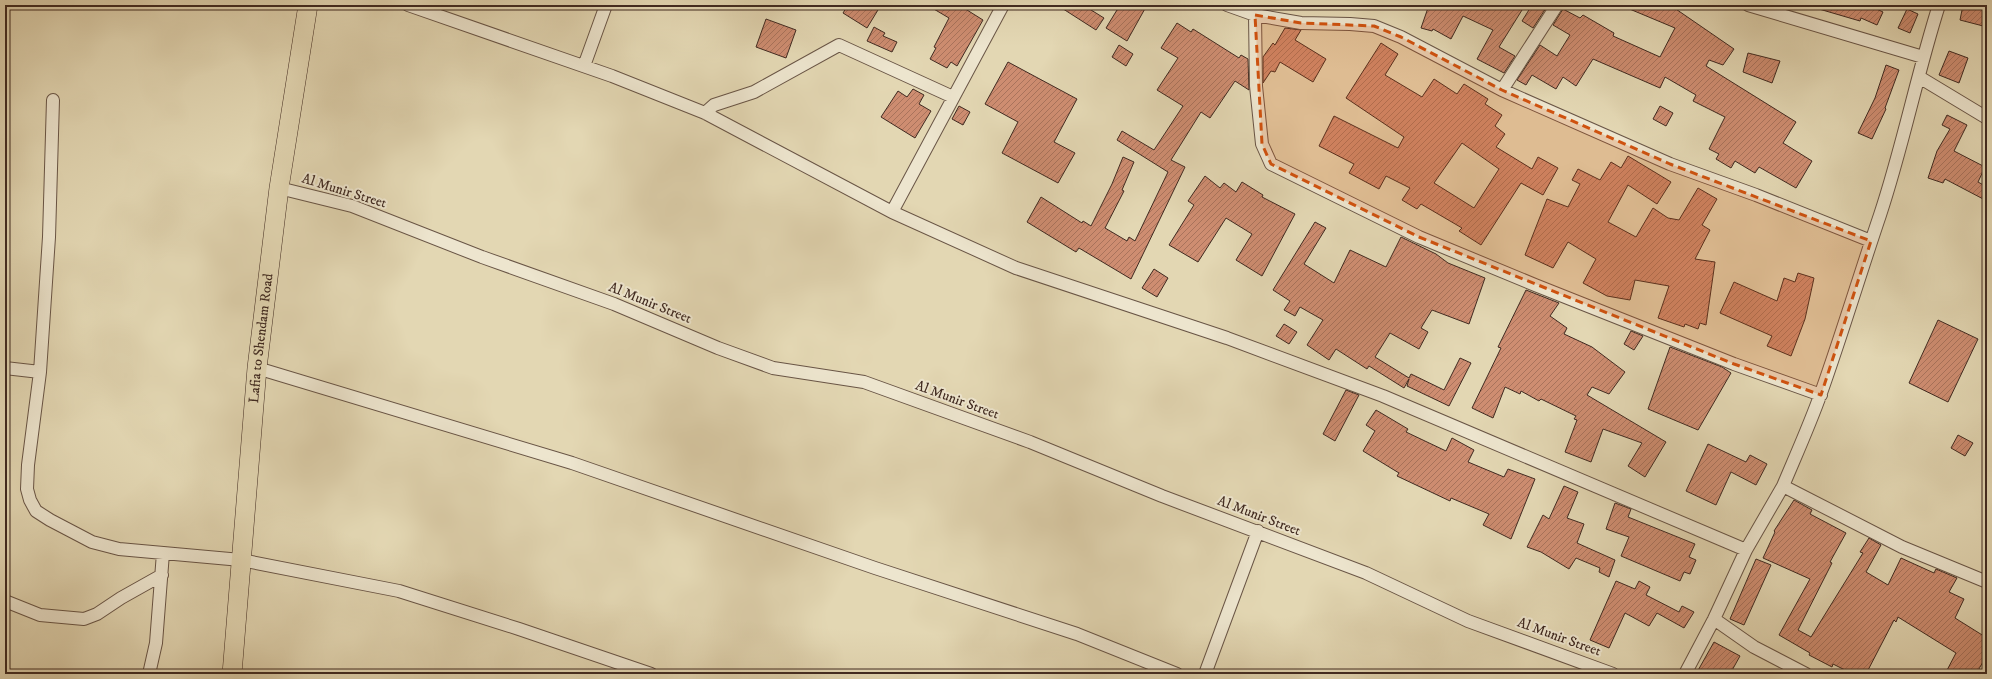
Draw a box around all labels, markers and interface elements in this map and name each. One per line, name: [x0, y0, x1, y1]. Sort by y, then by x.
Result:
street label: Al Munir Street: [299, 170, 389, 213]
street label: Lafia to Shendam Road: [245, 272, 277, 404]
street label: Al Munir Street: [606, 278, 695, 328]
street label: Al Munir Street: [913, 377, 1002, 424]
street label: Al Munir Street: [1215, 492, 1304, 540]
street label: Al Munir Street: [1515, 614, 1604, 661]

